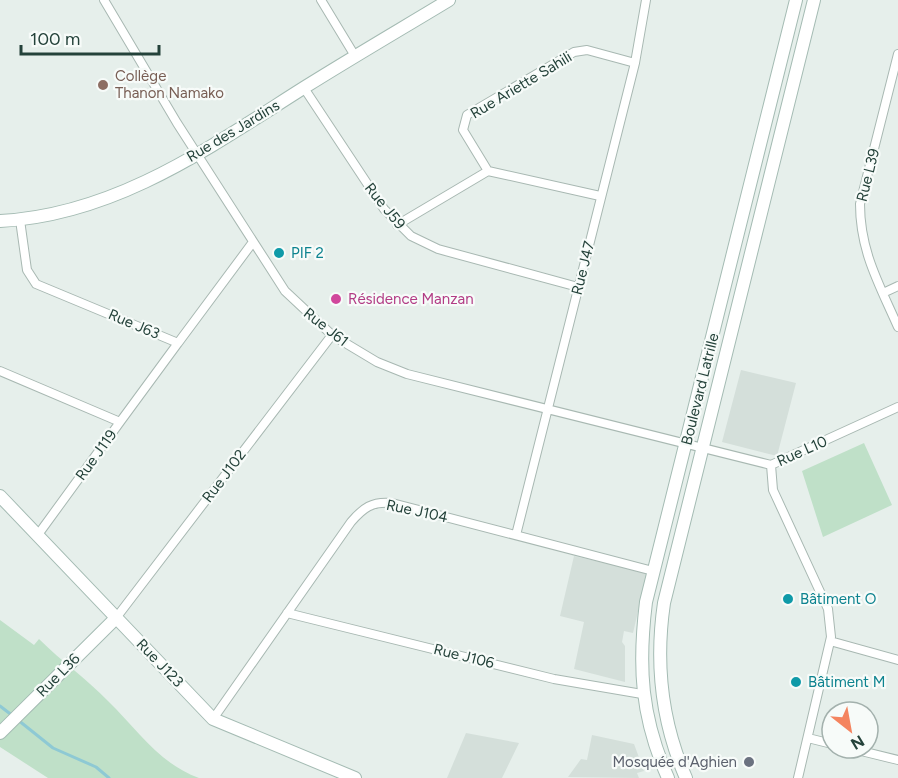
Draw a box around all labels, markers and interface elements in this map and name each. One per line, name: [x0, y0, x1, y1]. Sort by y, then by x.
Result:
scale bar: [21, 18, 159, 56]
text: 100 m: [30, 28, 80, 50]
street label: Rue Ariette Sahili: [467, 48, 575, 122]
place label: Collège Thanon Namako: [115, 67, 224, 102]
marker: Collège Thanon Namako: [96, 78, 110, 92]
street label: Rue des Jardins: [183, 96, 283, 166]
street label: Rue L39: [853, 147, 883, 203]
street label: Rue J59: [361, 179, 409, 233]
street label: Rue J47: [568, 239, 598, 297]
place label: PIF 2: [291, 244, 324, 262]
marker: PIF 2: [272, 246, 286, 260]
place label: Résidence Manzan: [348, 290, 474, 308]
marker: Résidence Manzan: [329, 292, 343, 306]
street label: Rue J61: [300, 304, 352, 350]
street label: Rue J63: [106, 305, 162, 343]
street label: Boulevard Latrille: [677, 331, 723, 447]
street label: Rue J119: [72, 426, 120, 484]
street label: Rue L10: [774, 432, 830, 470]
street label: Rue J102: [198, 446, 250, 506]
street label: Rue J104: [385, 496, 449, 526]
place label: Bâtiment O: [800, 590, 876, 608]
marker: Bâtiment O: [781, 592, 795, 606]
street label: Rue J123: [133, 635, 187, 691]
street label: Rue J106: [432, 640, 497, 672]
street label: Rue L36: [33, 649, 84, 700]
place label: Bâtiment M: [808, 673, 885, 691]
marker: Bâtiment M: [789, 675, 803, 689]
north arrow: [820, 700, 880, 760]
text: N: [847, 731, 868, 754]
place label: Mosquée d'Aghien: [612, 753, 737, 771]
marker: Mosquée d'Aghien: [742, 755, 756, 769]

